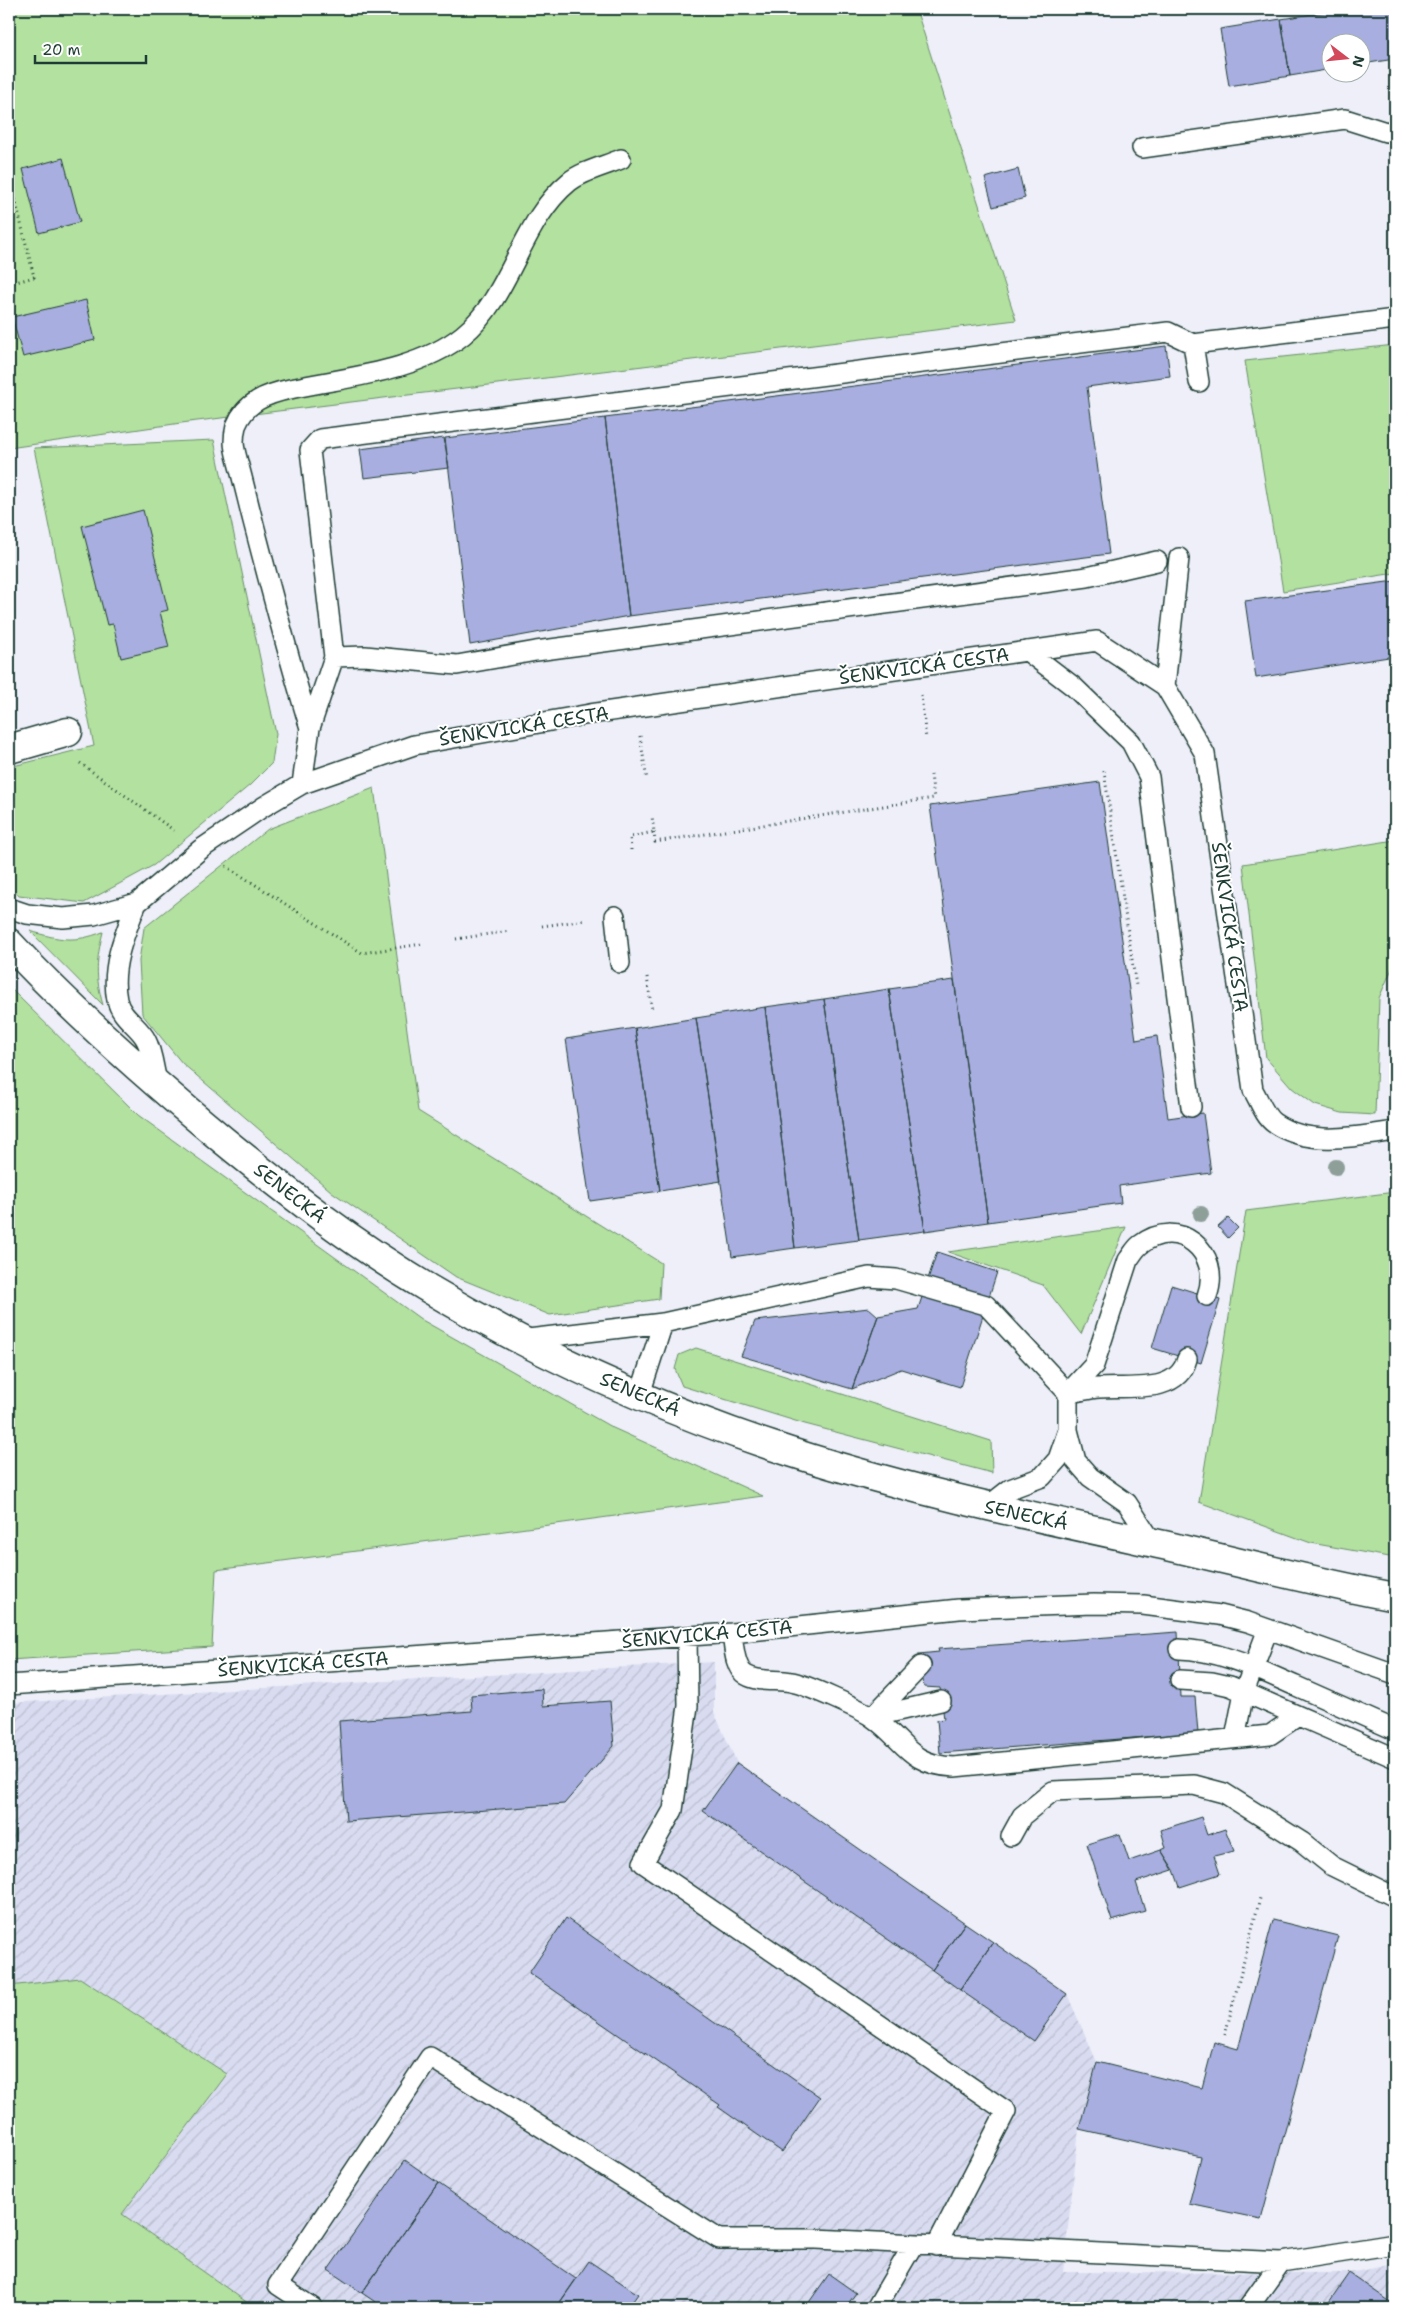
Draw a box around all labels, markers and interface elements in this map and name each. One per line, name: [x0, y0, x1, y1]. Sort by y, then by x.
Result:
scale bar: [35, 32, 146, 64]
north arrow: [1322, 32, 1372, 82]
text: 20 m: [42, 40, 81, 60]
text: N: [1348, 54, 1369, 69]
street label: ŠENKVICKÁ CESTA: [837, 641, 1011, 690]
street label: ŠENKVICKÁ CESTA: [437, 699, 611, 752]
street label: ŠENKVICKÁ CESTA: [1206, 840, 1255, 1014]
street label: SENECKÁ: [249, 1156, 332, 1229]
street label: SENECKÁ: [596, 1365, 685, 1422]
street label: SENECKÁ: [982, 1493, 1071, 1536]
street label: ŠENKVICKÁ CESTA: [620, 1613, 794, 1654]
street label: ŠENKVICKÁ CESTA: [217, 1645, 390, 1682]

